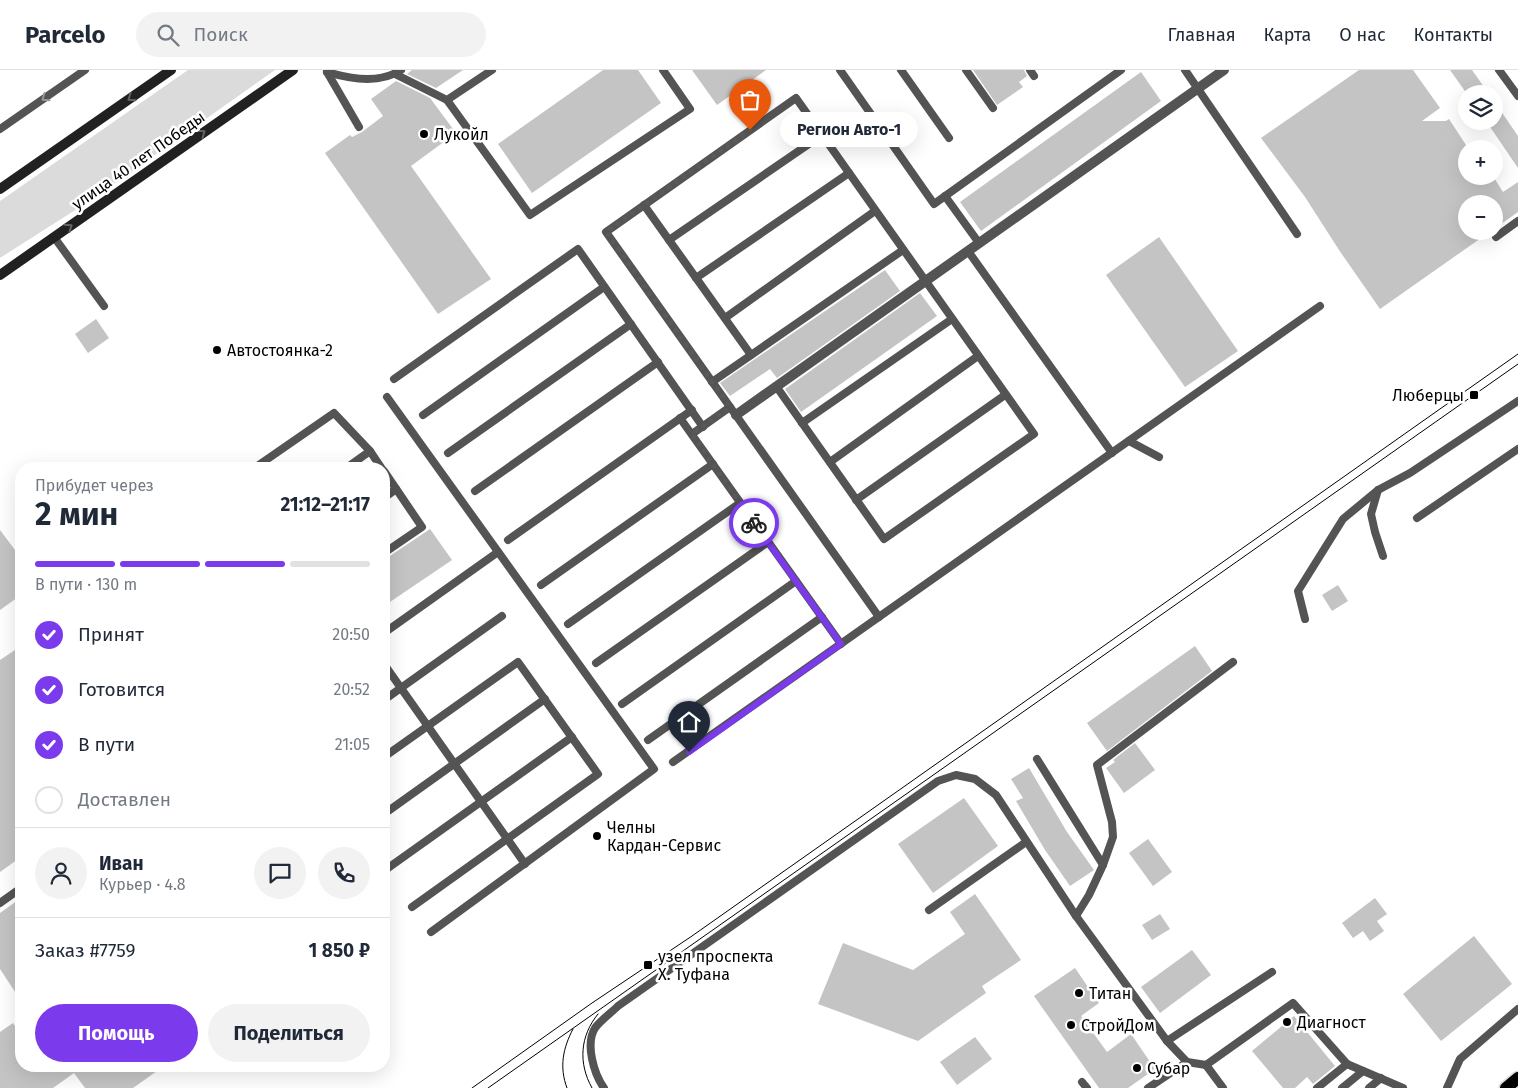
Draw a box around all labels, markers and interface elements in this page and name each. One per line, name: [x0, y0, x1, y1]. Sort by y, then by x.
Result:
search box: [136, 12, 486, 57]
text: Parcelo: [25, 21, 106, 49]
icon: search: [154, 21, 182, 49]
text: Поиск: [194, 23, 248, 46]
text: Главная: [1168, 24, 1236, 46]
text: Карта: [1264, 24, 1311, 46]
text: О нас: [1339, 24, 1386, 46]
text: Контакты: [1414, 24, 1493, 46]
pin: [729, 79, 771, 130]
map controls: [1458, 85, 1503, 240]
button: layers: [1458, 85, 1503, 130]
icon: bag: [736, 86, 764, 114]
one-way arrow: [42, 92, 51, 101]
one-way arrow: [127, 92, 137, 101]
street label: улица 40 лет Победы: [68, 107, 209, 214]
callout: Регион Авто-1: [780, 112, 918, 148]
text: Регион Авто-1: [797, 120, 901, 139]
place label: Лукойл: [434, 125, 489, 144]
marker: Лукойл: [418, 128, 430, 140]
one-way arrow: [196, 130, 205, 139]
button: +: [1458, 140, 1503, 185]
button: −: [1458, 195, 1503, 240]
one-way arrow: [63, 224, 72, 233]
place label: Автостоянка-2: [227, 341, 333, 360]
marker: Автостоянка-2: [211, 344, 223, 356]
place label: Люберцы: [1392, 386, 1464, 405]
marker: Люберцы: [1468, 389, 1480, 401]
text: Прибудет через: [35, 476, 154, 495]
text: 21:12–21:17: [280, 493, 370, 516]
text: 2 мин: [35, 495, 118, 533]
courier: [729, 498, 779, 548]
icon: bike: [740, 509, 768, 537]
text: В пути · 130 m: [35, 575, 137, 594]
icon: check: [35, 621, 63, 649]
text: Принят: [78, 623, 144, 646]
text: 20:50: [332, 625, 370, 644]
icon: check: [35, 676, 63, 704]
text: Готовится: [78, 678, 165, 701]
text: 20:52: [334, 680, 370, 699]
pin: [668, 701, 710, 752]
icon: home: [675, 708, 703, 736]
icon: check: [35, 731, 63, 759]
text: В пути: [78, 733, 135, 756]
text: 21:05: [335, 735, 370, 754]
text: Доставлен: [78, 788, 171, 811]
place label: Челны Кардан-Сервис: [607, 818, 721, 855]
marker: Челны Кардан-Сервис: [591, 830, 603, 842]
button: person: [35, 847, 87, 899]
button: chat: [254, 847, 306, 899]
button: phone: [318, 847, 370, 899]
text: Иван: [99, 852, 144, 875]
text: Курьер · 4.8: [99, 875, 186, 894]
text: Заказ #7759: [35, 939, 135, 962]
text: 1 850 ₽: [309, 939, 370, 962]
place label: узел проспекта Х. Туфана: [658, 947, 773, 984]
marker: узел проспекта Х. Туфана: [642, 959, 654, 971]
place label: Титан: [1089, 984, 1131, 1003]
marker: Титан: [1073, 987, 1085, 999]
button: Помощь: [35, 1004, 198, 1062]
button: Поделиться: [208, 1004, 370, 1062]
place label: Диагност: [1296, 1013, 1366, 1032]
place label: СтройДом: [1081, 1016, 1155, 1035]
marker: Диагност: [1281, 1016, 1293, 1028]
marker: СтройДом: [1065, 1019, 1077, 1031]
place label: Субар: [1147, 1059, 1190, 1078]
marker: Субар: [1131, 1062, 1143, 1074]

